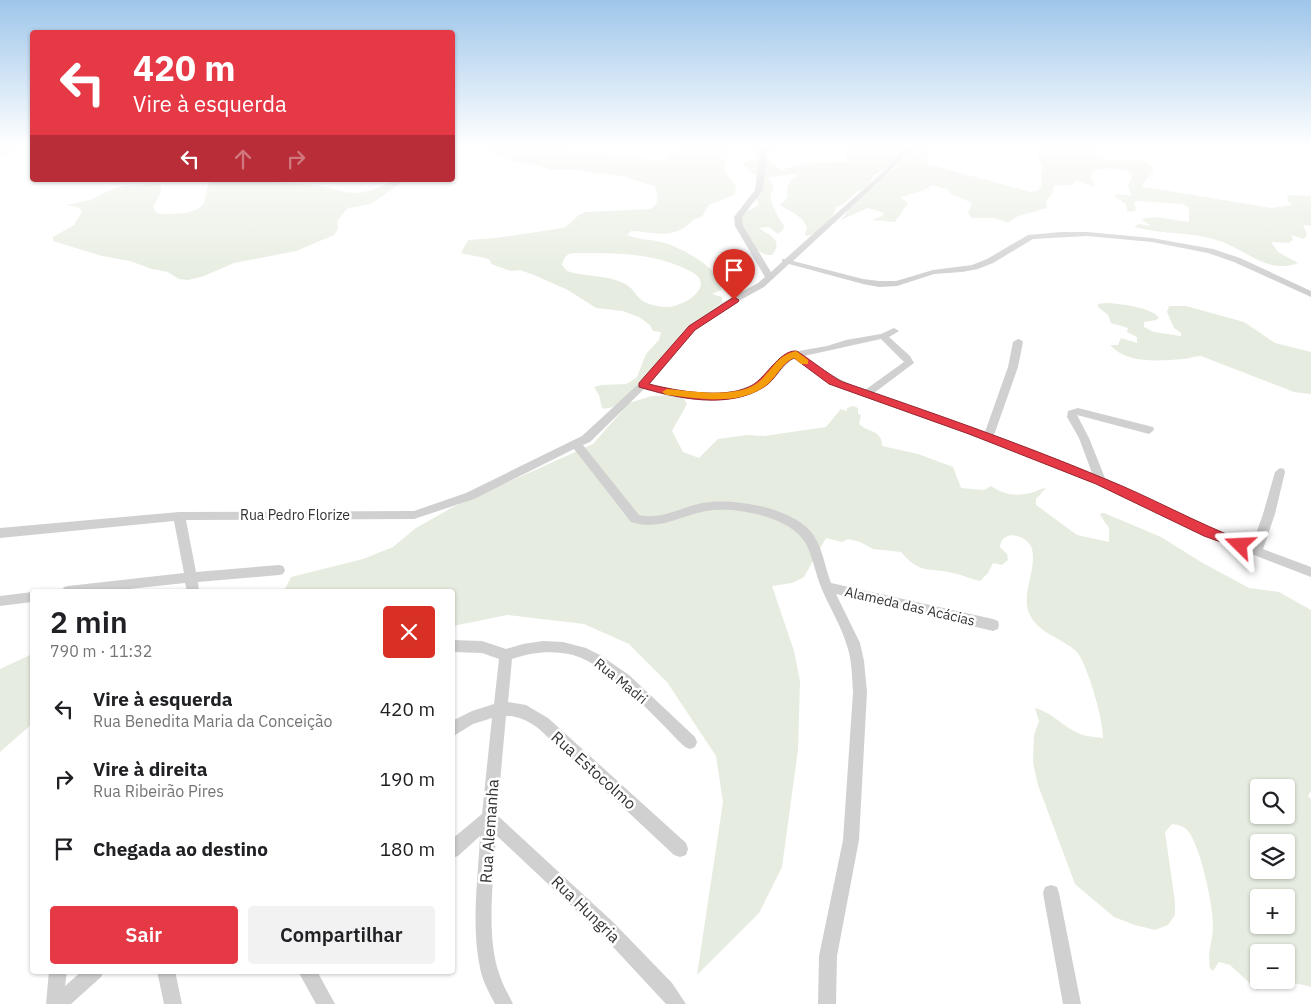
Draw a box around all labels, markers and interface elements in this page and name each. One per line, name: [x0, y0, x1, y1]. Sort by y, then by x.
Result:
text: 420 m: [133, 45, 236, 91]
icon: left: [50, 50, 115, 115]
text: Vire à esquerda: [133, 89, 287, 118]
icon: left: [176, 145, 204, 173]
icon: ahead: [229, 145, 257, 173]
icon: right: [282, 145, 310, 173]
pin: [713, 249, 755, 300]
icon: arrive: [720, 256, 748, 284]
street label: Rua Pedro Florize: [240, 506, 350, 524]
position arrow: [1213, 518, 1265, 570]
street label: Alameda das Acácias: [843, 582, 977, 630]
text: 2 min: [50, 602, 128, 641]
button: close: [383, 606, 435, 658]
text: 790 m · 11:32: [50, 641, 152, 661]
street label: Rua Madri: [591, 654, 651, 708]
text: Vire à esquerda: [93, 687, 233, 711]
icon: left: [50, 695, 78, 723]
text: 420 m: [380, 697, 435, 721]
text: Rua Benedita Maria da Conceição: [93, 711, 333, 731]
street label: Rua Estocolmo: [547, 727, 641, 813]
text: Vire à direita: [93, 757, 208, 781]
icon: right: [50, 765, 78, 793]
text: 190 m: [380, 767, 435, 791]
street label: Rua Alemanha: [475, 778, 503, 884]
map controls: [1250, 779, 1295, 989]
button: search: [1250, 779, 1295, 824]
text: Rua Ribeirão Pires: [93, 781, 224, 801]
button: layers: [1250, 834, 1295, 879]
icon: arrive: [50, 835, 78, 863]
text: Chegada ao destino: [93, 837, 268, 861]
text: 180 m: [380, 837, 435, 861]
street label: Rua Hungria: [547, 871, 625, 947]
button: +: [1250, 889, 1295, 934]
button: Sair: [50, 906, 238, 964]
button: Compartilhar: [248, 906, 435, 964]
button: −: [1250, 944, 1295, 989]

